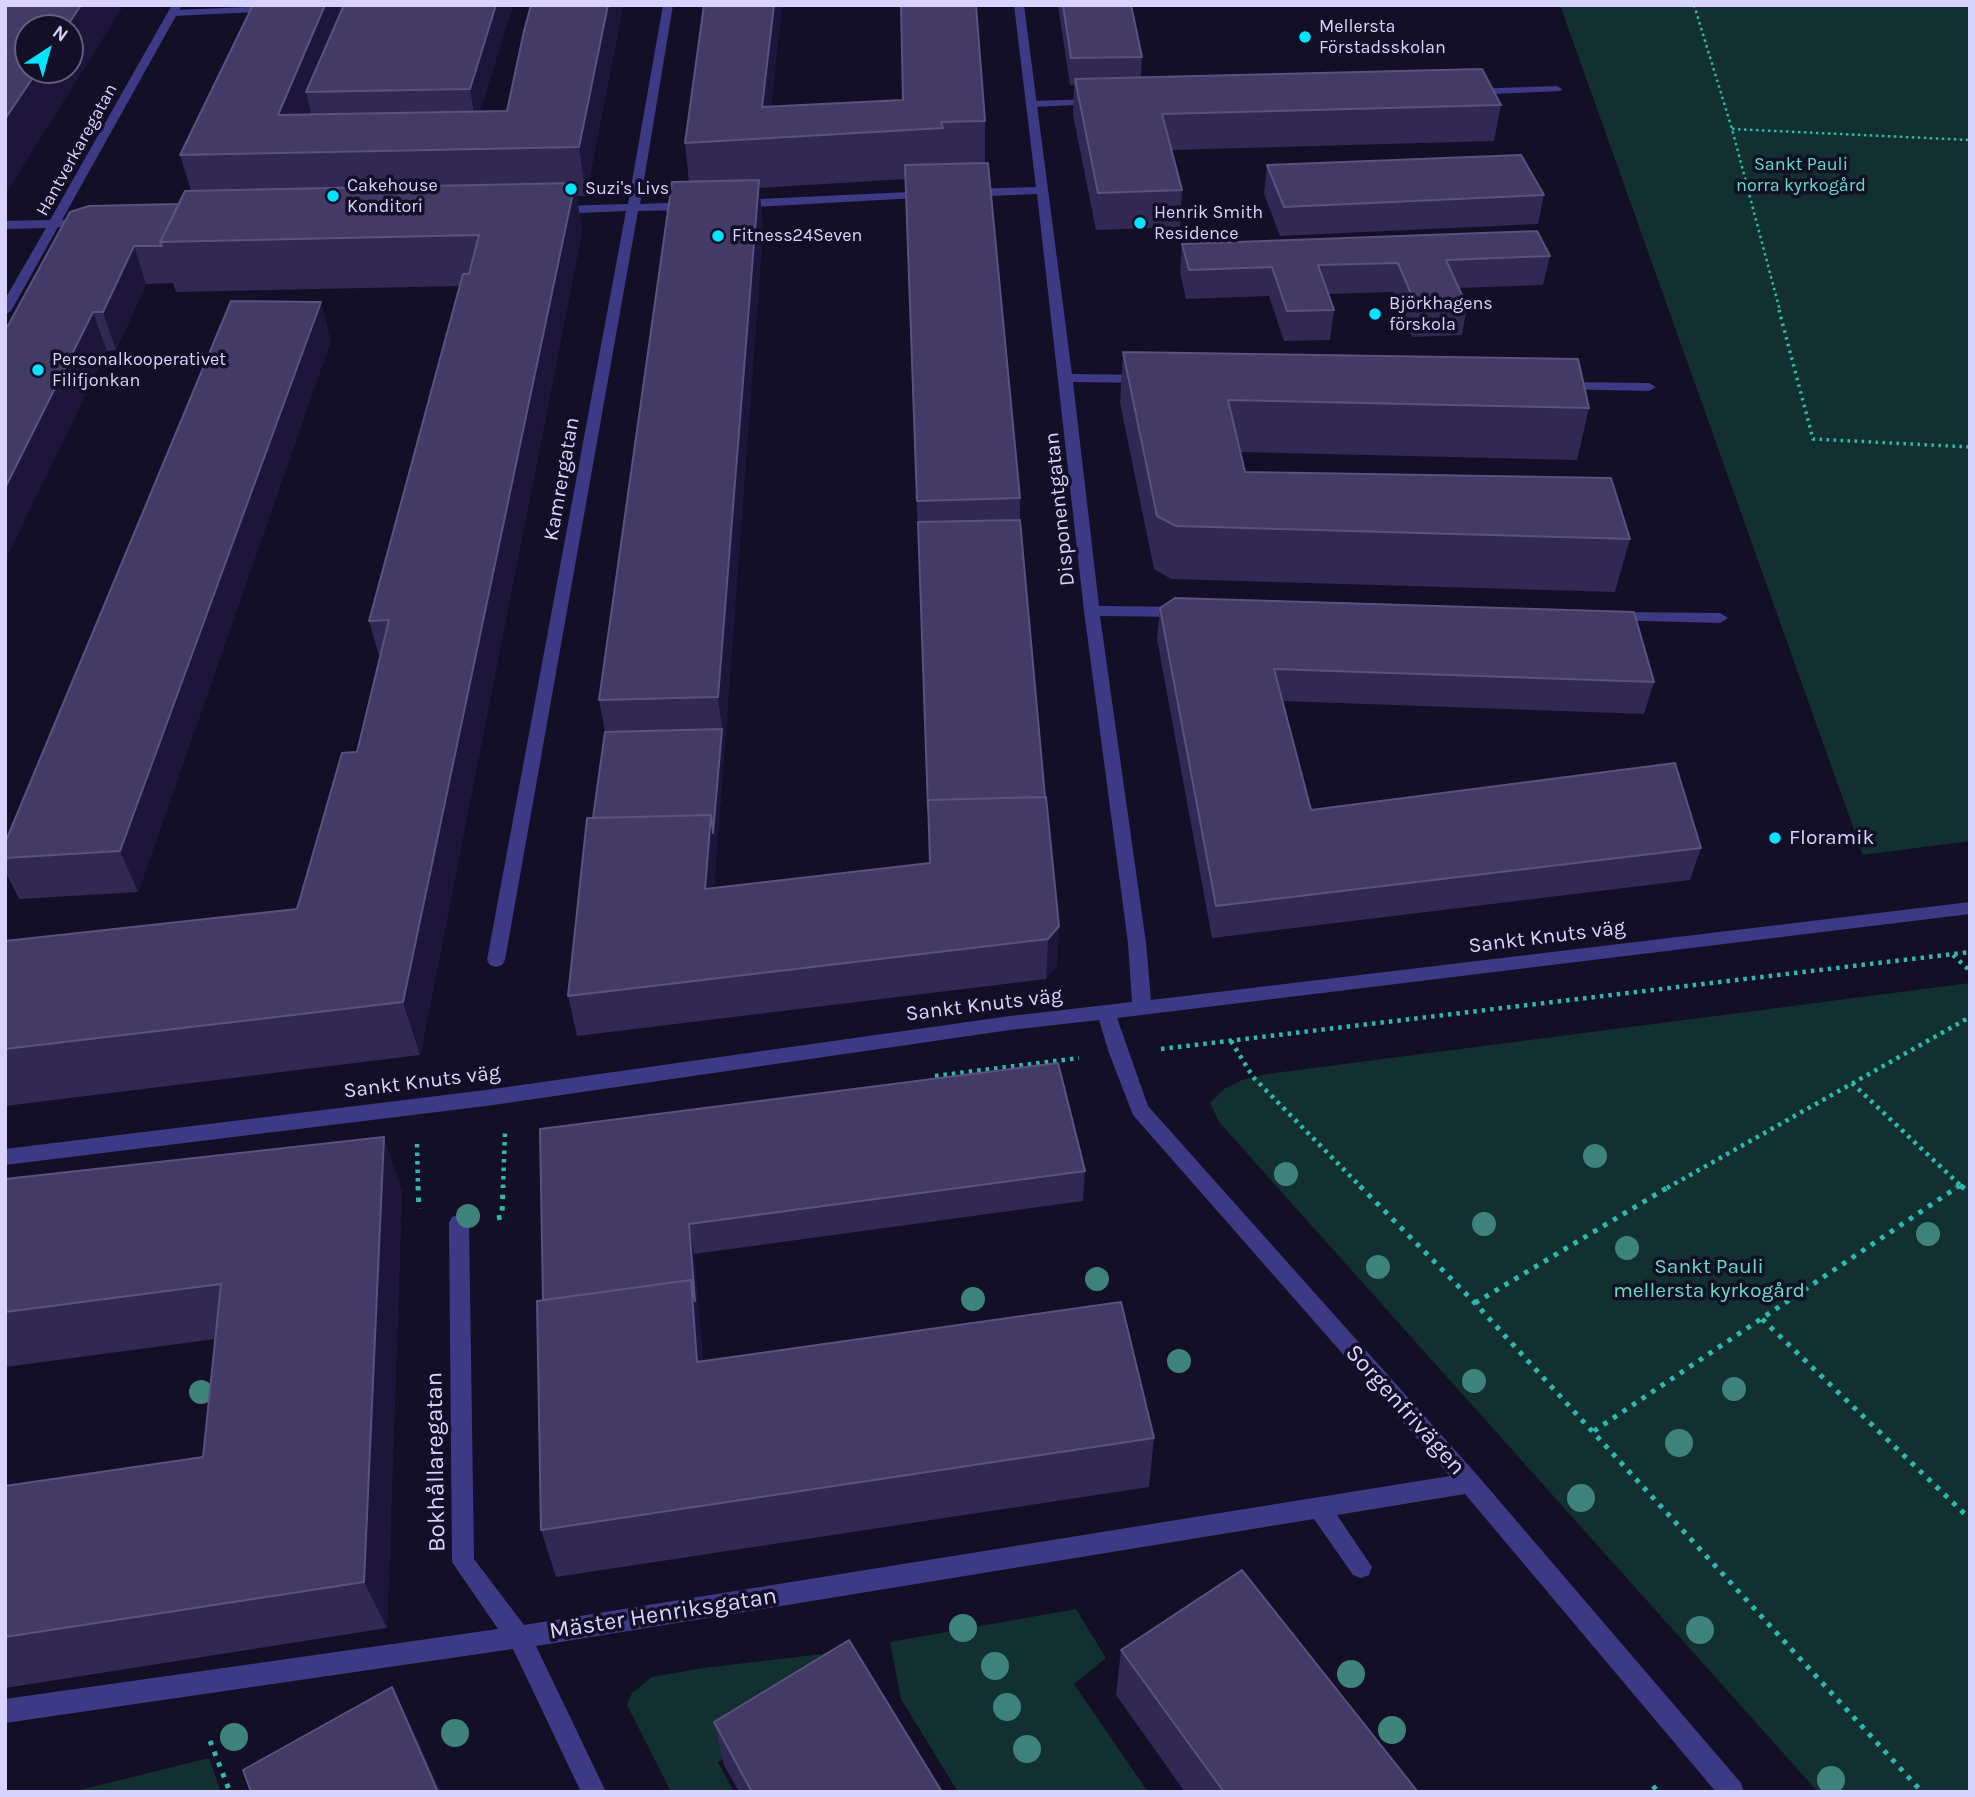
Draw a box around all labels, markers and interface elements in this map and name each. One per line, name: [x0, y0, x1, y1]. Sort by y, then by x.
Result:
north arrow: [14, 14, 84, 84]
place label: Mellersta Förstadsskolan: [1319, 16, 1446, 58]
text: N: [48, 21, 72, 47]
marker: Mellersta Förstadsskolan: [1297, 29, 1313, 45]
street label: Hantverkaregatan: [32, 80, 122, 220]
park label: Sankt Pauli norra kyrkogård: [1736, 154, 1866, 196]
place label: Cakehouse Konditori: [347, 175, 438, 218]
place label: Suzi's Livs: [585, 178, 669, 200]
marker: Suzi's Livs: [563, 181, 579, 197]
marker: Cakehouse Konditori: [325, 188, 341, 204]
place label: Henrik Smith Residence: [1154, 202, 1263, 244]
marker: Henrik Smith Residence: [1132, 215, 1148, 231]
place label: Fitness24Seven: [732, 225, 862, 247]
marker: Fitness24Seven: [710, 228, 726, 244]
place label: Björkhagens förskola: [1389, 293, 1493, 336]
marker: Björkhagens förskola: [1367, 306, 1383, 322]
place label: Personalkooperativet Filifjonkan: [52, 349, 226, 392]
marker: Personalkooperativet Filifjonkan: [30, 362, 46, 378]
street label: Kamrergatan: [539, 415, 585, 543]
street label: Disponentgatan: [1039, 431, 1081, 587]
place label: Floramik: [1789, 825, 1874, 851]
marker: Floramik: [1767, 830, 1783, 846]
street label: Sankt Knuts väg: [1467, 915, 1627, 959]
street label: Sankt Knuts väg: [904, 983, 1064, 1027]
street label: Sankt Knuts väg: [342, 1060, 502, 1104]
park label: Sankt Pauli mellersta kyrkogård: [1613, 1254, 1805, 1304]
street label: Sorgenfrivägen: [1339, 1339, 1471, 1481]
street label: Bokhållaregatan: [420, 1372, 452, 1552]
street label: Mäster Henriksgatan: [547, 1582, 779, 1646]

